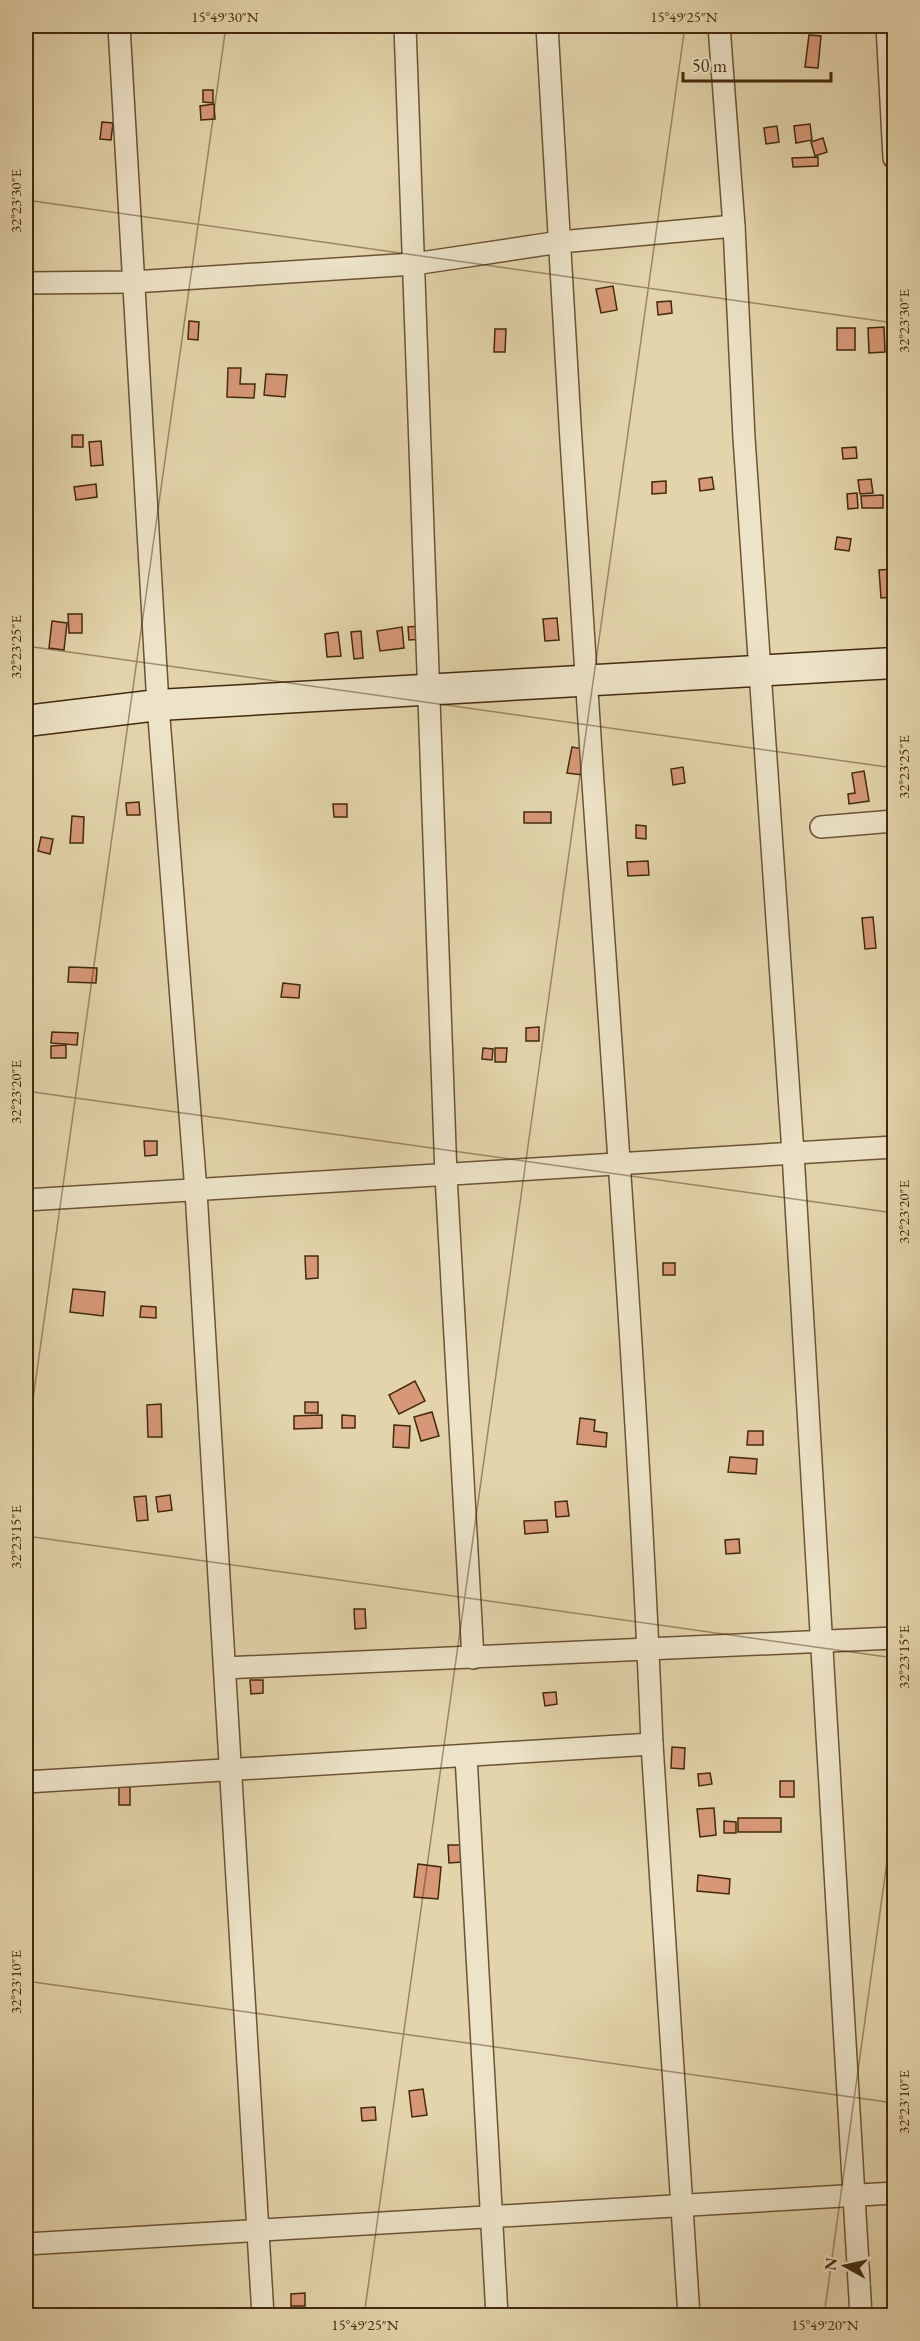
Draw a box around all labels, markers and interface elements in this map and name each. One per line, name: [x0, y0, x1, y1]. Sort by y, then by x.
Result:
text: 15°49'30"N: [191, 7, 259, 26]
text: 15°49'25"N: [650, 7, 718, 26]
scale bar: [683, 45, 832, 83]
text: 50 m: [692, 54, 727, 77]
text: 32°23'30"E: [6, 168, 25, 233]
text: 32°23'30"E: [894, 288, 913, 353]
text: 32°23'25"E: [6, 614, 25, 679]
text: 32°23'25"E: [894, 734, 913, 799]
text: 32°23'20"E: [6, 1059, 25, 1124]
text: 32°23'20"E: [894, 1179, 913, 1244]
text: 32°23'15"E: [6, 1504, 25, 1569]
text: 32°23'15"E: [894, 1624, 913, 1689]
text: 32°23'10"E: [6, 1949, 25, 2014]
text: 32°23'10"E: [894, 2069, 913, 2134]
north arrow: [815, 2236, 875, 2296]
text: N: [819, 2256, 842, 2272]
text: 15°49'25"N: [331, 2315, 399, 2334]
text: 15°49'20"N: [791, 2315, 859, 2334]

